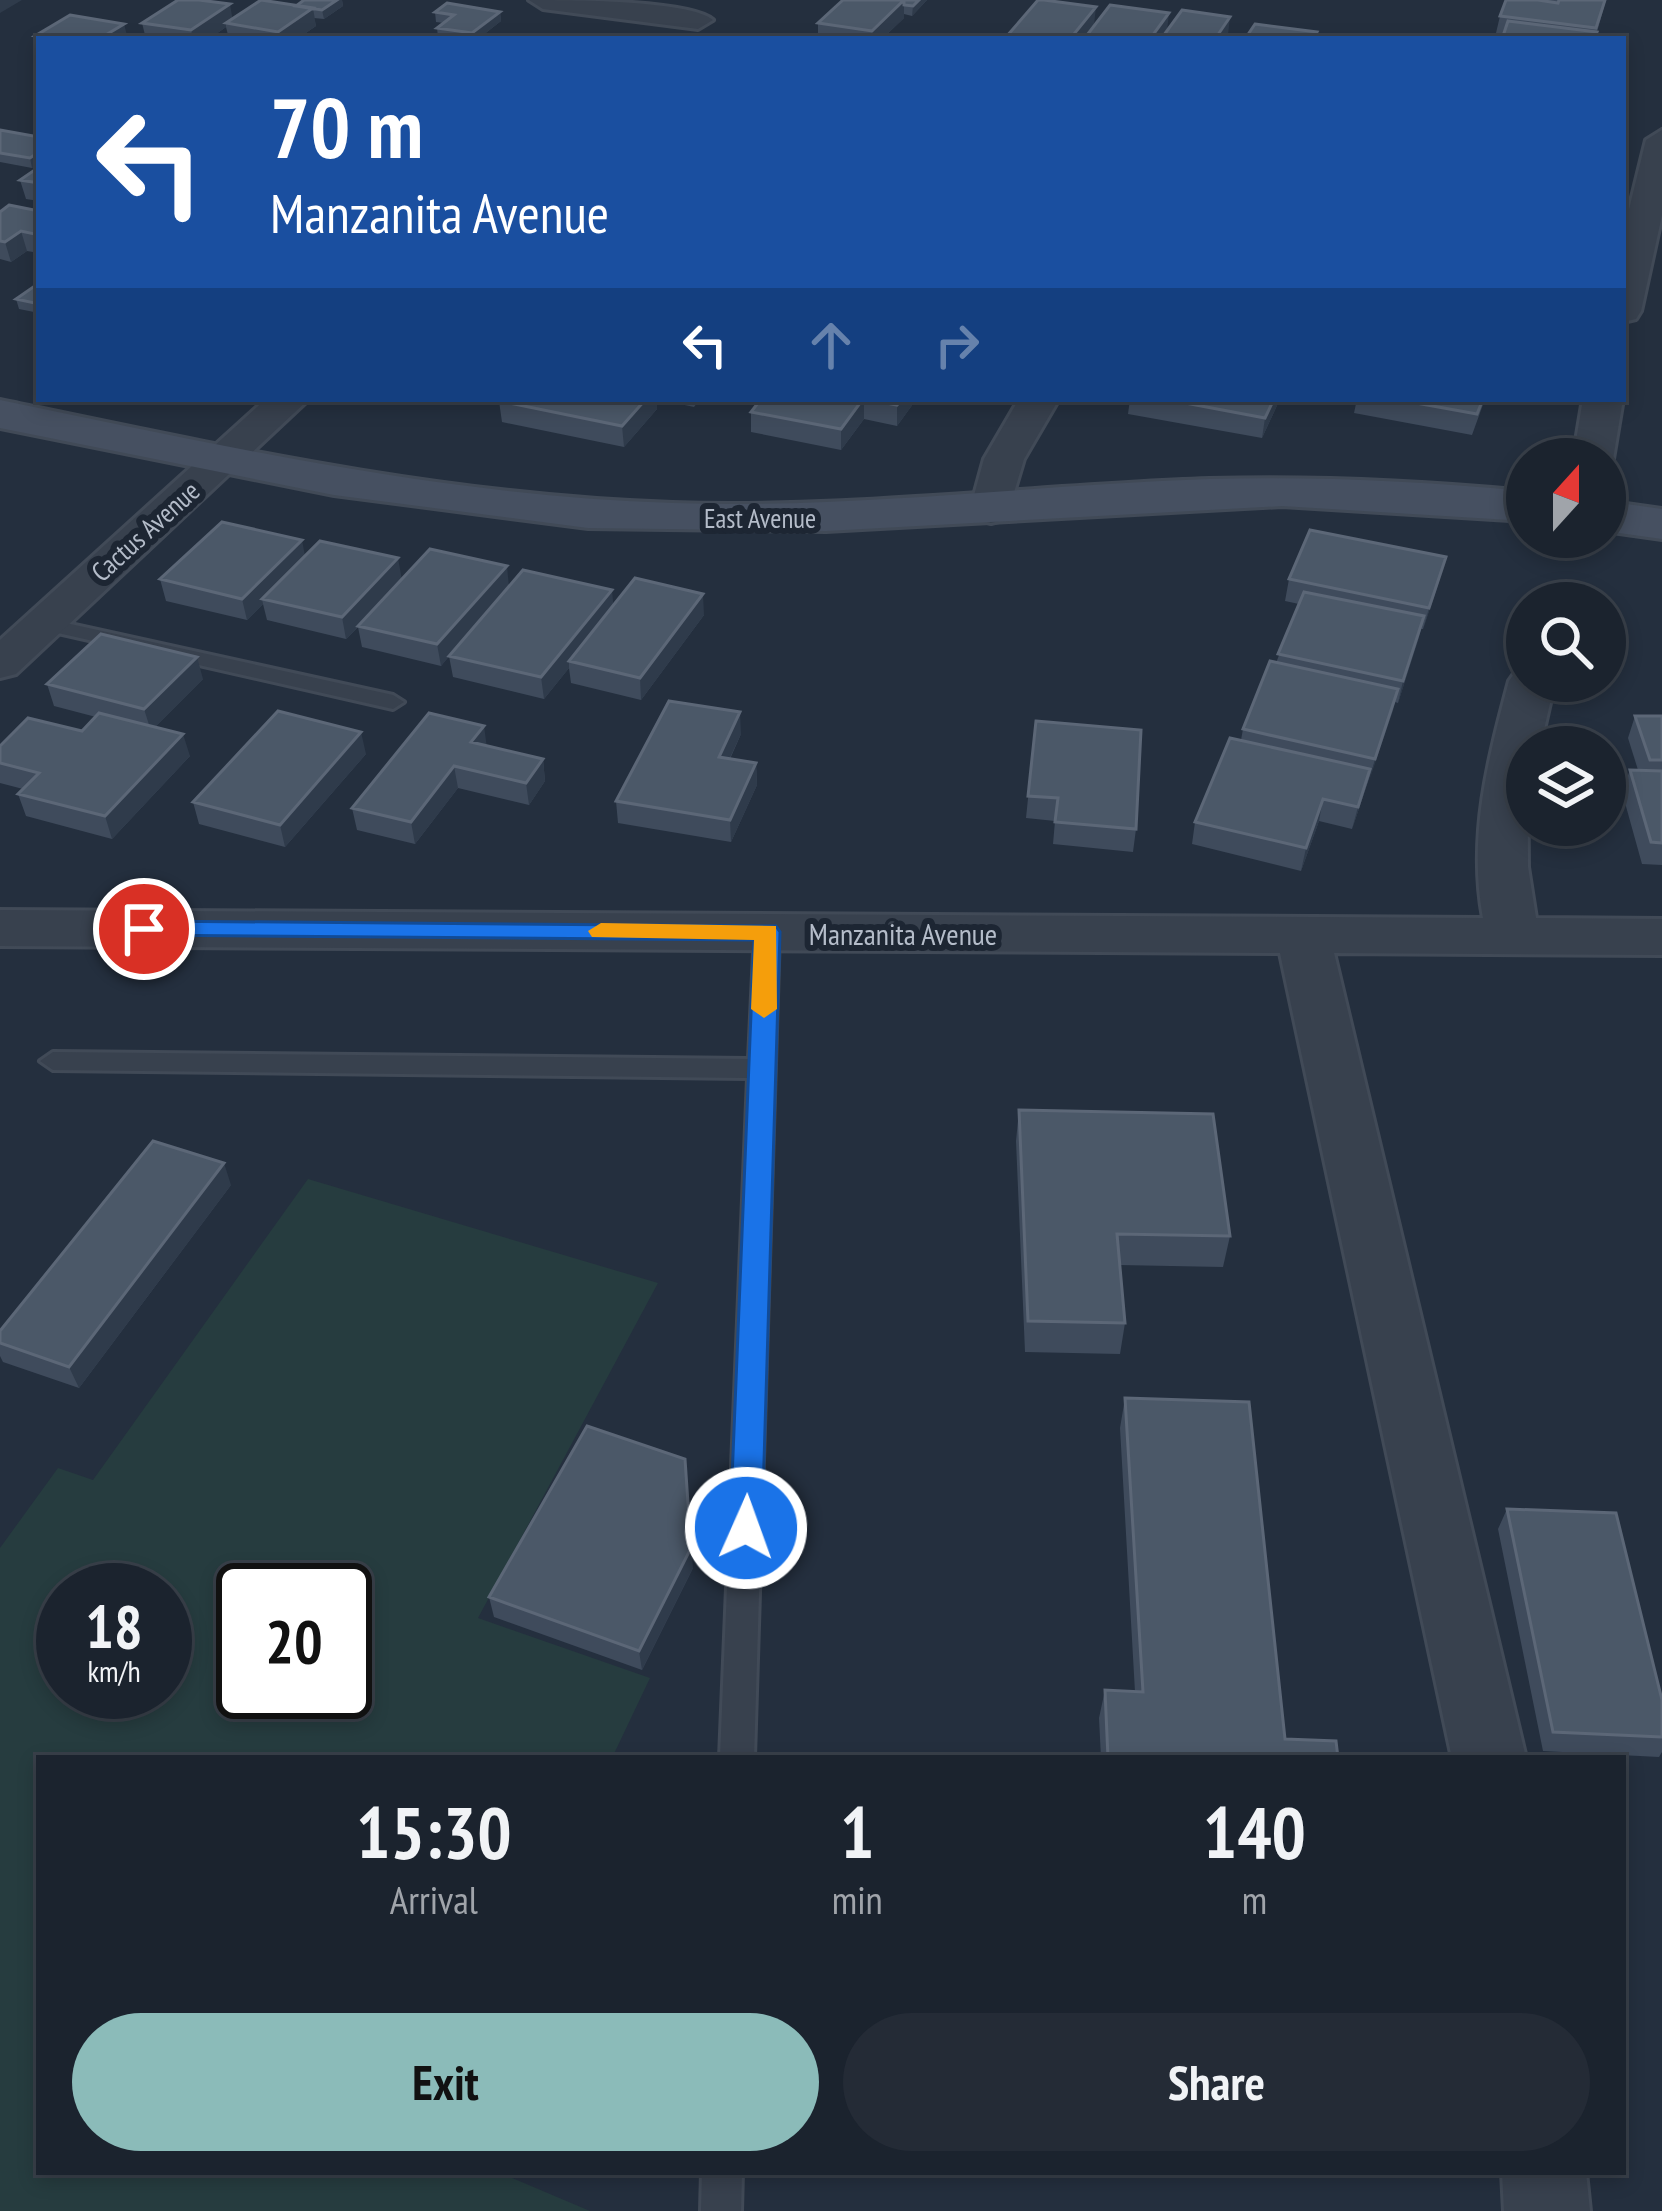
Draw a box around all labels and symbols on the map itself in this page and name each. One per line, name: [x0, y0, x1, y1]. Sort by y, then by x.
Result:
north arrow: [1506, 438, 1626, 558]
street label: Cactus Avenue: [84, 474, 206, 588]
street label: East Avenue: [704, 501, 816, 535]
pin: [93, 878, 195, 980]
street label: Manzanita Avenue: [809, 914, 997, 953]
position arrow: [683, 1465, 809, 1591]
speed limit sign: 20: [216, 1563, 372, 1719]

